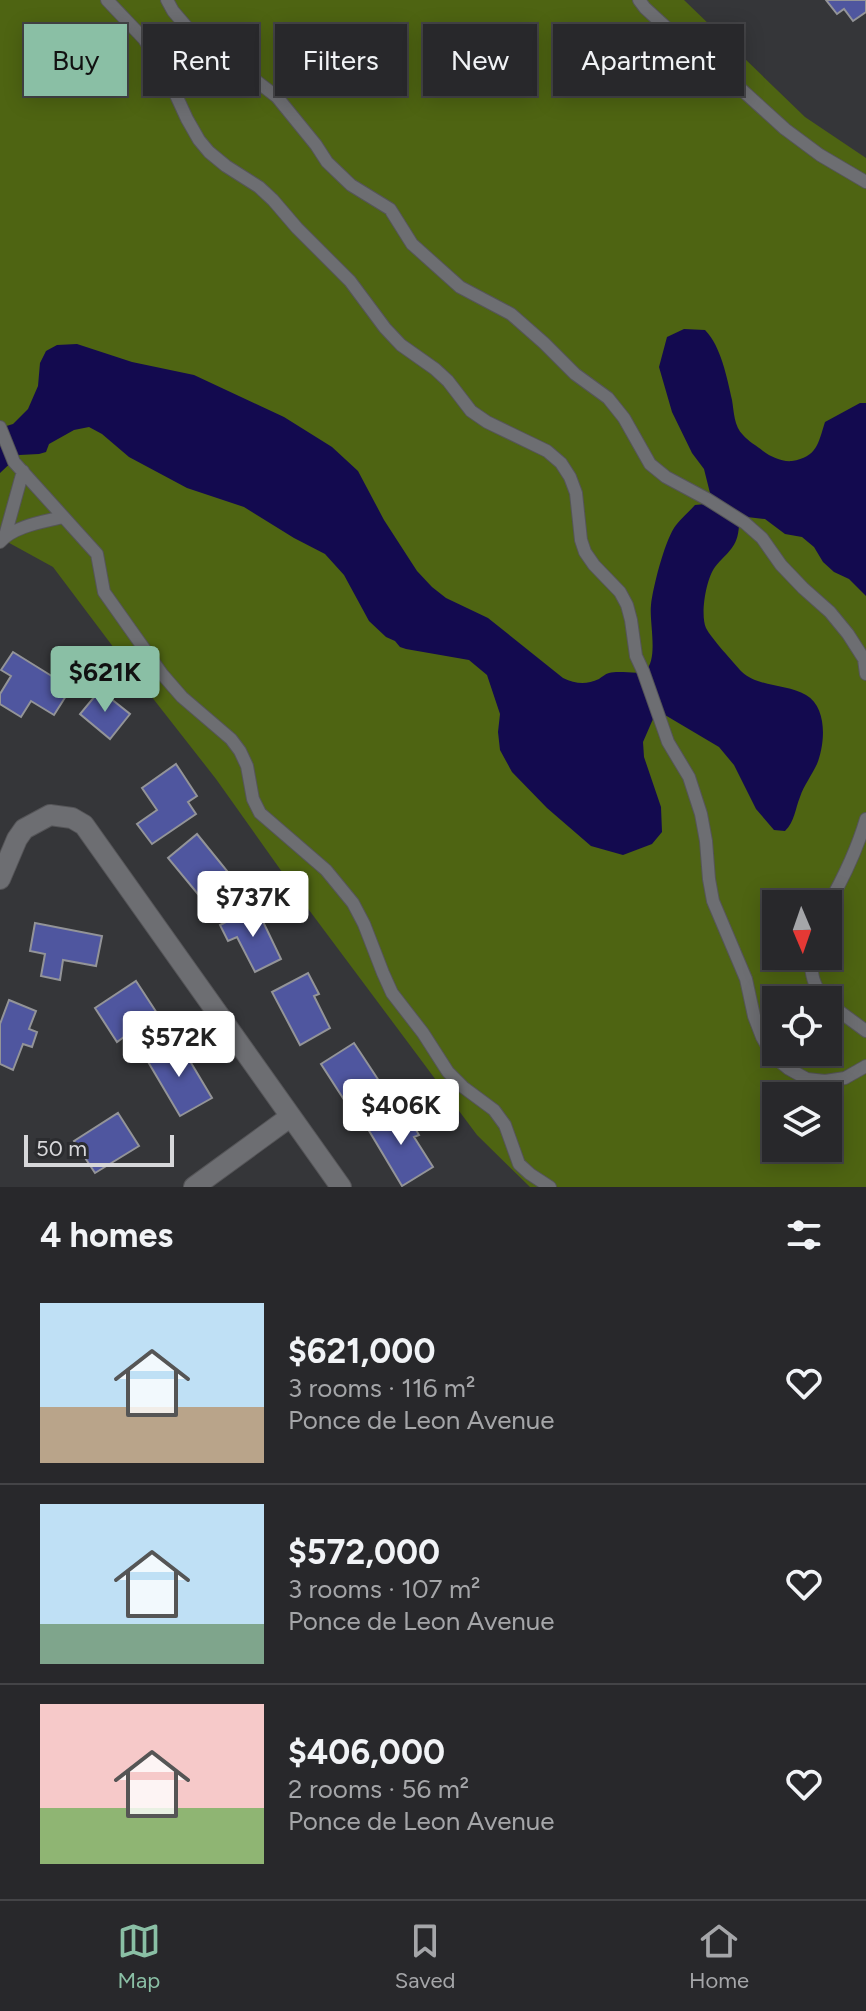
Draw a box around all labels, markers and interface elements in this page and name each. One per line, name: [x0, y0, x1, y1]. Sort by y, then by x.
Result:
chip: Buy: [24, 24, 127, 96]
chip: Rent: [143, 24, 259, 96]
chip: Filters: [275, 24, 407, 96]
chip: New: [423, 24, 537, 96]
chip: Apartment: [553, 24, 744, 96]
pin: $621K: [49, 646, 161, 714]
text: $621K: [69, 656, 141, 688]
pin: $737K: [197, 871, 309, 939]
text: $737K: [215, 881, 291, 913]
north arrow: [762, 890, 842, 970]
map controls: [762, 890, 842, 1162]
button: locate: [762, 986, 842, 1066]
pin: $572K: [123, 1011, 235, 1079]
text: $572K: [141, 1021, 217, 1053]
pin: $406K: [345, 1079, 457, 1147]
button: layers: [762, 1082, 842, 1162]
text: $406K: [361, 1089, 441, 1121]
scale bar: [24, 1131, 174, 1167]
text: 50 m: [36, 1135, 87, 1162]
icon: filters: [782, 1213, 826, 1257]
text: 4 homes: [40, 1215, 173, 1256]
text: $621,000: [288, 1331, 435, 1372]
icon: home: [104, 1335, 200, 1431]
icon: heart: [782, 1361, 826, 1405]
text: 3 rooms · 116 m²: [288, 1372, 475, 1404]
text: Ponce de Leon Avenue: [288, 1404, 555, 1436]
text: $572,000: [288, 1532, 440, 1573]
icon: home: [104, 1536, 200, 1632]
icon: heart: [782, 1562, 826, 1606]
text: 3 rooms · 107 m²: [288, 1573, 481, 1605]
text: Ponce de Leon Avenue: [288, 1605, 555, 1637]
text: $406,000: [288, 1732, 445, 1773]
icon: home: [104, 1736, 200, 1832]
icon: heart: [782, 1762, 826, 1806]
text: 2 rooms · 56 m²: [288, 1773, 469, 1805]
text: Ponce de Leon Avenue: [288, 1805, 555, 1837]
tab: Map: [117, 1919, 161, 1994]
tab: Saved: [395, 1919, 455, 1994]
tab: Home: [689, 1919, 749, 1994]

